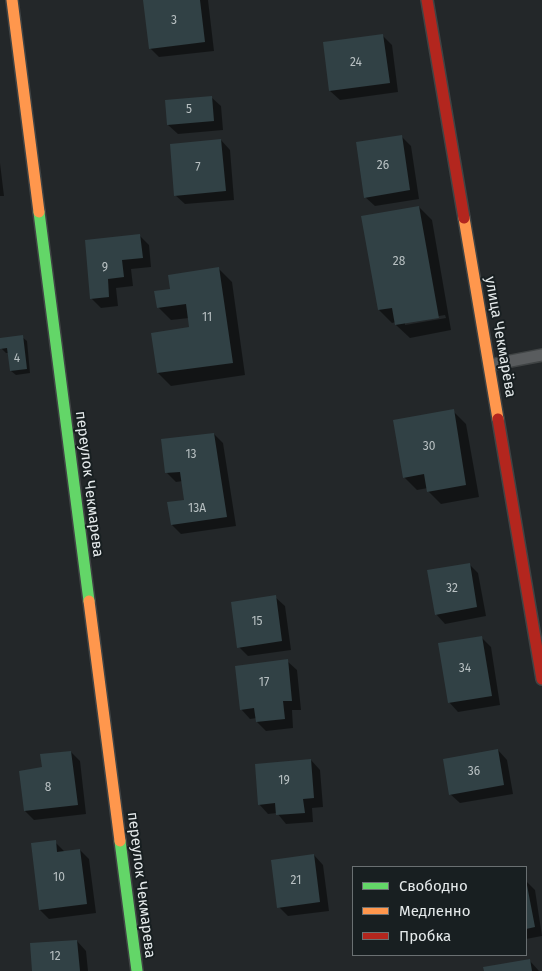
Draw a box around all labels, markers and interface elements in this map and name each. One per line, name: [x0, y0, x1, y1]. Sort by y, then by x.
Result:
house number: 3: [171, 14, 177, 28]
house number: 24: [350, 56, 362, 70]
house number: 5: [186, 103, 192, 117]
house number: 26: [377, 159, 389, 173]
house number: 7: [195, 161, 201, 175]
house number: 28: [393, 255, 405, 269]
house number: 9: [102, 261, 108, 275]
street label: улица Чекмарёва: [480, 275, 520, 399]
house number: 11: [202, 311, 212, 325]
house number: 4: [14, 352, 20, 366]
street label: переулок Чекмарева: [71, 410, 107, 558]
house number: 30: [423, 440, 435, 454]
house number: 13: [185, 448, 197, 462]
house number: 13А: [188, 502, 206, 516]
house number: 32: [446, 582, 458, 596]
house number: 15: [251, 615, 263, 629]
house number: 34: [459, 662, 471, 676]
house number: 17: [259, 676, 269, 690]
house number: 36: [468, 765, 480, 779]
house number: 19: [278, 774, 290, 788]
house number: 8: [45, 781, 51, 795]
street label: переулок Чекмарева: [123, 811, 159, 959]
legend: [352, 866, 527, 956]
house number: 10: [53, 871, 65, 885]
house number: 21: [291, 874, 301, 888]
text: Свободно: [399, 877, 468, 895]
text: Медленно: [399, 902, 471, 920]
text: Пробка: [399, 927, 451, 945]
house number: 12: [49, 950, 61, 964]

